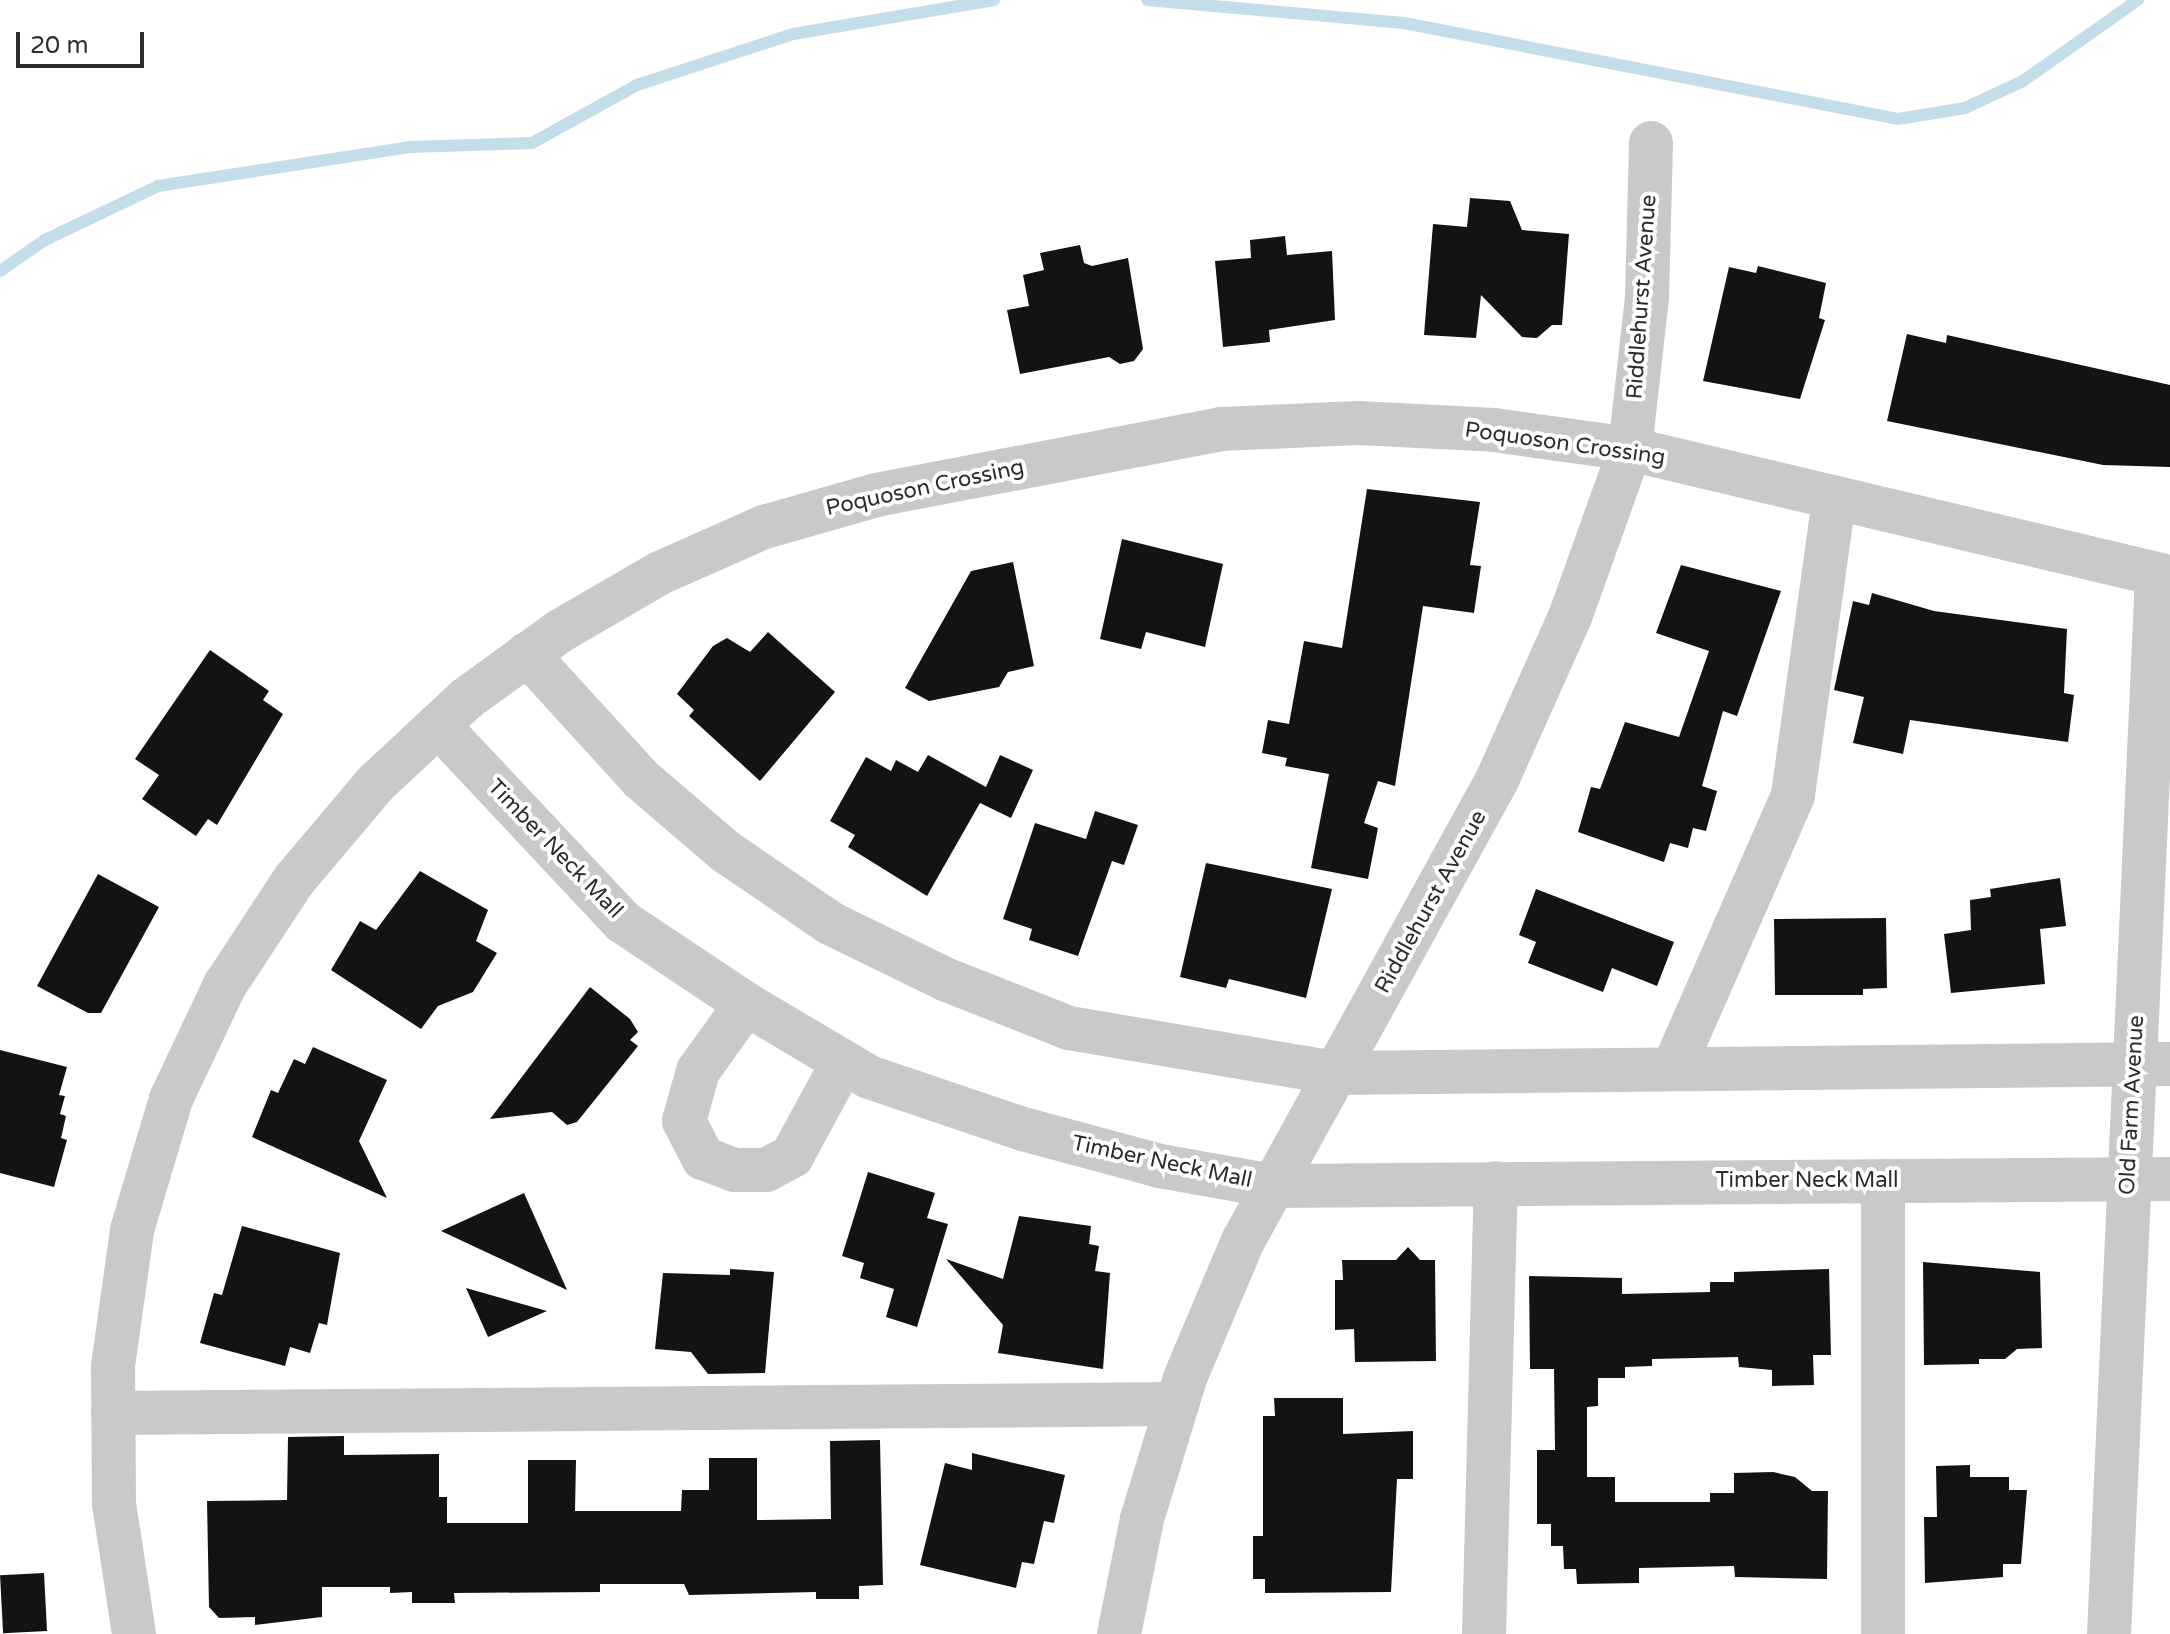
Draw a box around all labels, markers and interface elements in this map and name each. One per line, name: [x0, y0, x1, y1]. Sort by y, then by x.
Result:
scale bar: [20, 16, 148, 66]
text: 20 m: [30, 31, 88, 60]
street label: Riddlehurst Avenue: [1622, 194, 1662, 400]
street label: Poquoson Crossing: [1463, 417, 1667, 471]
street label: Poquoson Crossing: [823, 454, 1027, 522]
street label: Timber Neck Mall: [482, 774, 628, 924]
street label: Riddlehurst Avenue: [1370, 806, 1492, 998]
street label: Old Farm Avenue: [2114, 1014, 2150, 1196]
street label: Timber Neck Mall: [1070, 1130, 1254, 1194]
street label: Timber Neck Mall: [1715, 1168, 1899, 1194]

